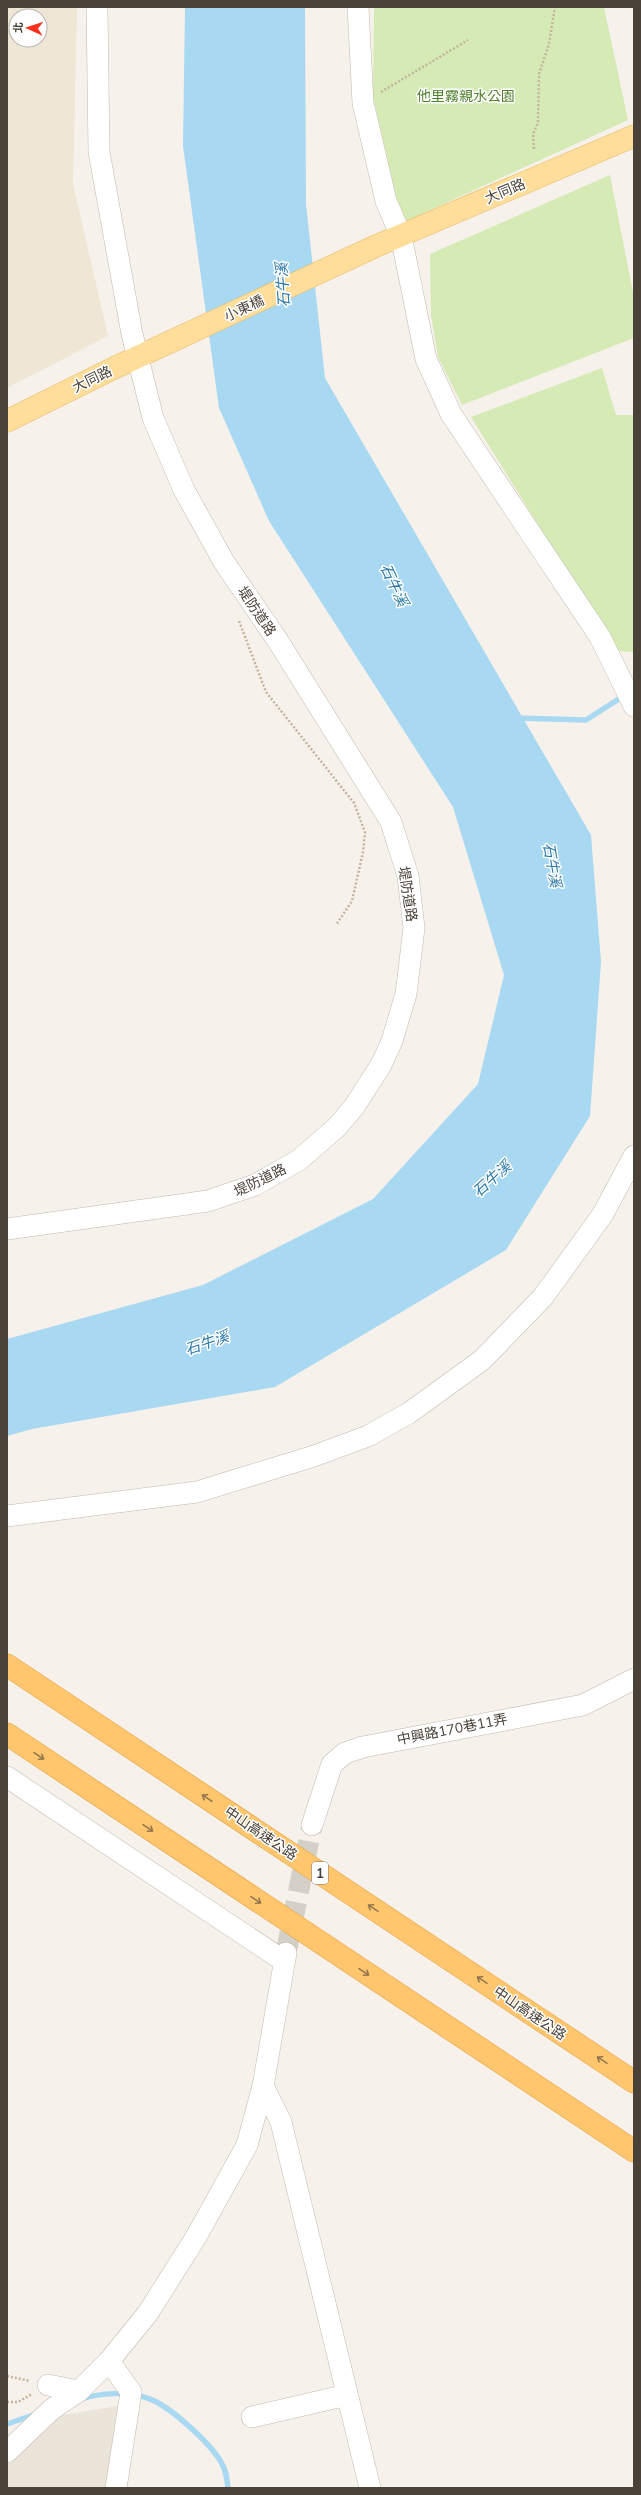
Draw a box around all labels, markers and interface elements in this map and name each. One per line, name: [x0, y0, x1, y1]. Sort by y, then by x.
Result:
north arrow: [8, 8, 48, 48]
text: 北: [11, 22, 25, 33]
park label: 他里霧親水公園: [417, 87, 515, 105]
street label: 大同路: [482, 175, 528, 207]
water label: 石牛溪: [271, 260, 294, 308]
street label: 小東橋: [221, 291, 267, 325]
street label: 大同路: [69, 362, 115, 396]
water label: 石牛溪: [376, 560, 413, 611]
street label: 堤防道路: [234, 583, 280, 639]
water label: 石牛溪: [539, 841, 566, 891]
street label: 堤防道路: [395, 865, 421, 923]
water label: 石牛溪: [469, 1155, 516, 1201]
street label: 堤防道路: [231, 1160, 289, 1200]
water label: 石牛溪: [182, 1326, 233, 1359]
street label: 中興路170巷11弄: [395, 1709, 509, 1749]
one-way arrow: [34, 1752, 45, 1760]
one-way arrow: [202, 1794, 213, 1802]
street label: 中山高速公路: [221, 1802, 301, 1864]
one-way arrow: [142, 1824, 153, 1832]
road number: 1: [312, 1862, 328, 1884]
one-way arrow: [250, 1896, 261, 1904]
one-way arrow: [368, 1904, 379, 1913]
one-way arrow: [358, 1968, 370, 1976]
one-way arrow: [476, 1976, 487, 1985]
street label: 中山高速公路: [490, 1982, 570, 2044]
one-way arrow: [596, 2056, 607, 2064]

